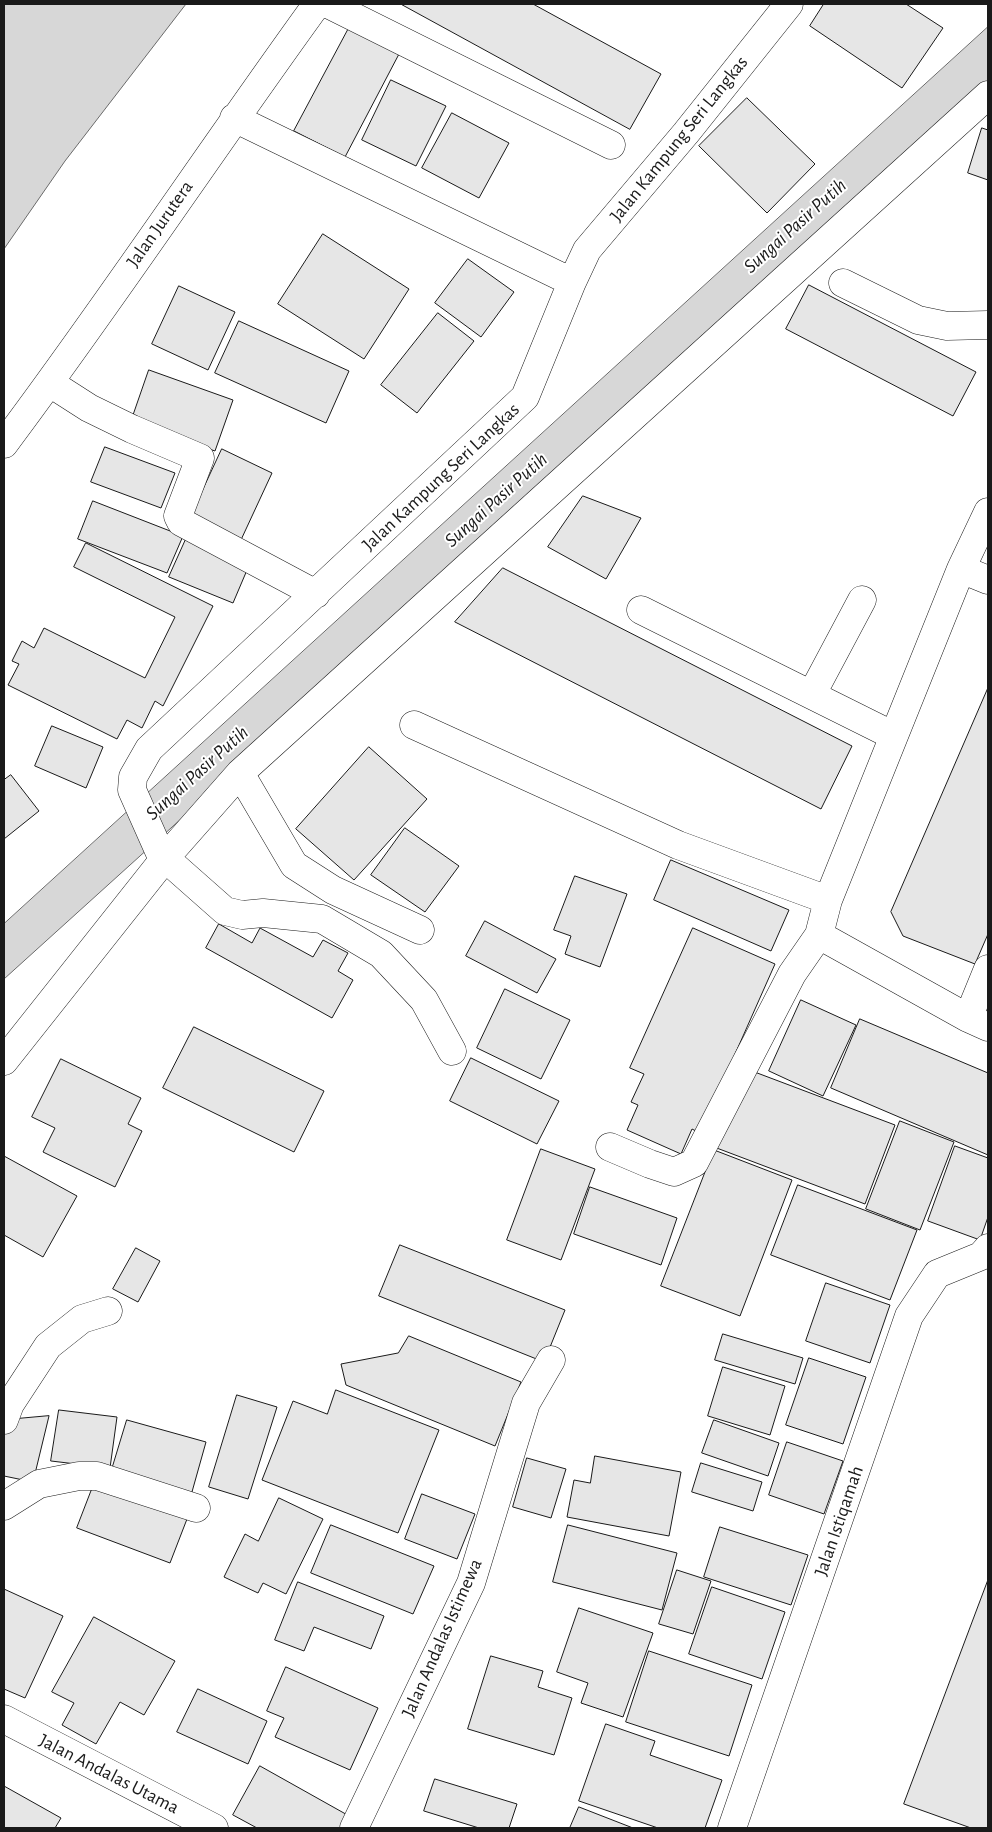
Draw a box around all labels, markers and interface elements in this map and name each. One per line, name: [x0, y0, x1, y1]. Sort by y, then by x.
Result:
street label: Jalan Kampung Seri Langkas: [605, 52, 753, 226]
water label: Sungai Pasir Putih: [739, 174, 851, 278]
street label: Jalan Jurutera: [122, 176, 198, 272]
street label: Jalan Kampung Seri Langkas: [358, 398, 524, 556]
water label: Sungai Pasir Putih: [440, 448, 552, 552]
water label: Sungai Pasir Putih: [141, 721, 253, 825]
street label: Jalan Istiqamah: [809, 1463, 869, 1579]
street label: Jalan Andalas Istimewa: [397, 1555, 487, 1721]
street label: Jalan Andalas Utama: [35, 1729, 183, 1819]

